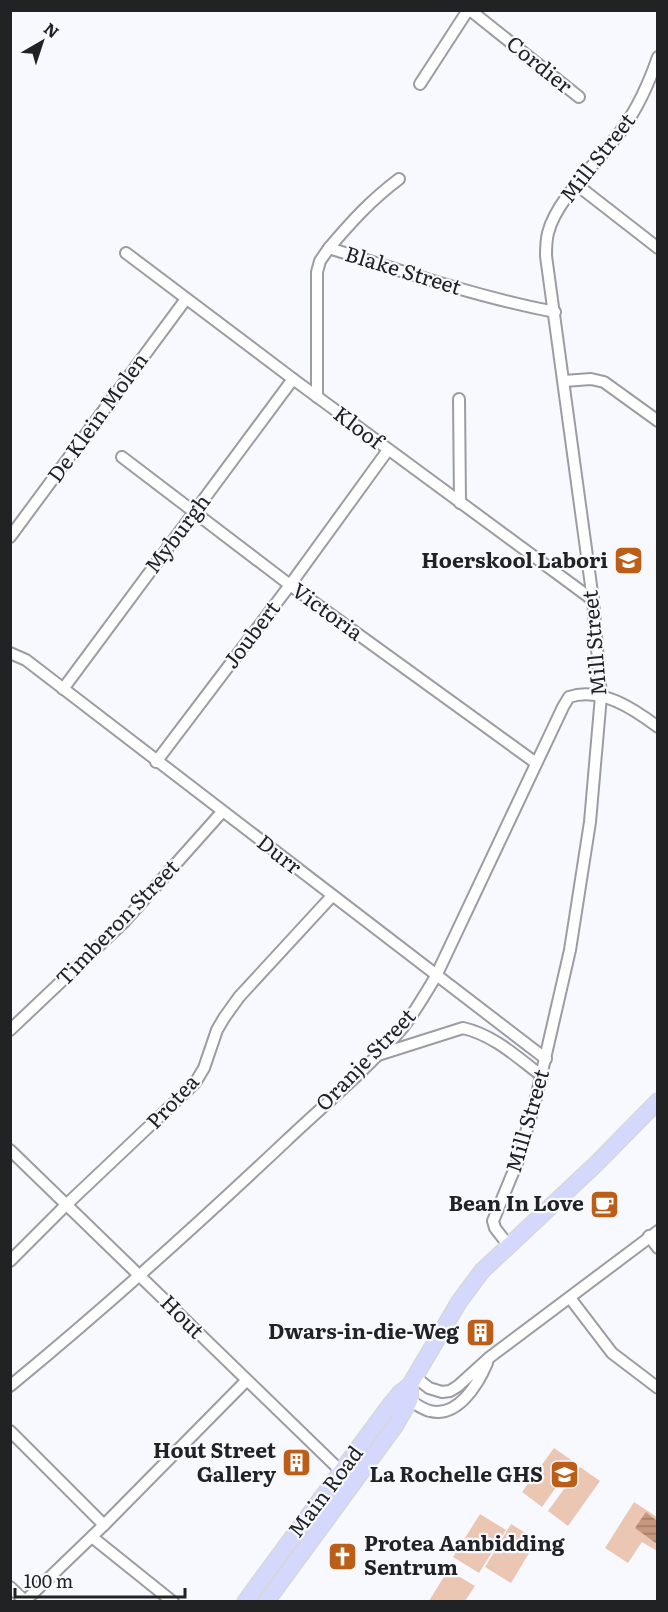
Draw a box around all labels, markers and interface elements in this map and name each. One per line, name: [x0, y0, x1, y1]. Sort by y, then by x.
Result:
north arrow: [12, 12, 72, 72]
text: N: [39, 16, 65, 43]
street label: Cordier: [501, 27, 580, 99]
street label: Mill Street: [551, 105, 641, 208]
street label: Blake Street: [342, 236, 466, 301]
street label: De Klein Molen: [38, 345, 154, 488]
street label: Kloof: [328, 397, 392, 456]
street label: Myburgh: [136, 486, 216, 579]
place label: Hoerskool Labori: [421, 543, 608, 574]
school or university icon: Hoerskool Labori: [613, 545, 645, 577]
street label: Victoria: [286, 574, 371, 647]
street label: Mill Street: [572, 588, 613, 697]
street label: Joubert: [214, 593, 286, 674]
street label: Durr: [252, 826, 310, 880]
street label: Timberon Street: [48, 851, 185, 992]
street label: Oranje Street: [307, 1000, 422, 1117]
street label: Protea: [138, 1065, 205, 1135]
street label: Mill Street: [496, 1065, 555, 1176]
place label: Bean In Love: [449, 1186, 584, 1217]
cafe icon: Bean In Love: [589, 1188, 621, 1220]
street label: Hout: [155, 1286, 213, 1345]
place label: Dwars-in-die-Weg: [268, 1314, 459, 1345]
building icon: Dwars-in-die-Weg: [464, 1316, 496, 1348]
place label: Hout Street Gallery: [153, 1433, 277, 1488]
street label: Main Road: [279, 1438, 369, 1543]
building icon: Hout Street Gallery: [281, 1447, 313, 1479]
place label: La Rochelle GHS: [369, 1457, 543, 1488]
school or university icon: La Rochelle GHS: [548, 1459, 580, 1491]
place label: Protea Aanbidding Sentrum: [364, 1526, 565, 1581]
church icon: Protea Aanbidding Sentrum: [327, 1540, 359, 1572]
scale bar: [15, 1561, 184, 1599]
text: 100 m: [24, 1567, 73, 1594]

